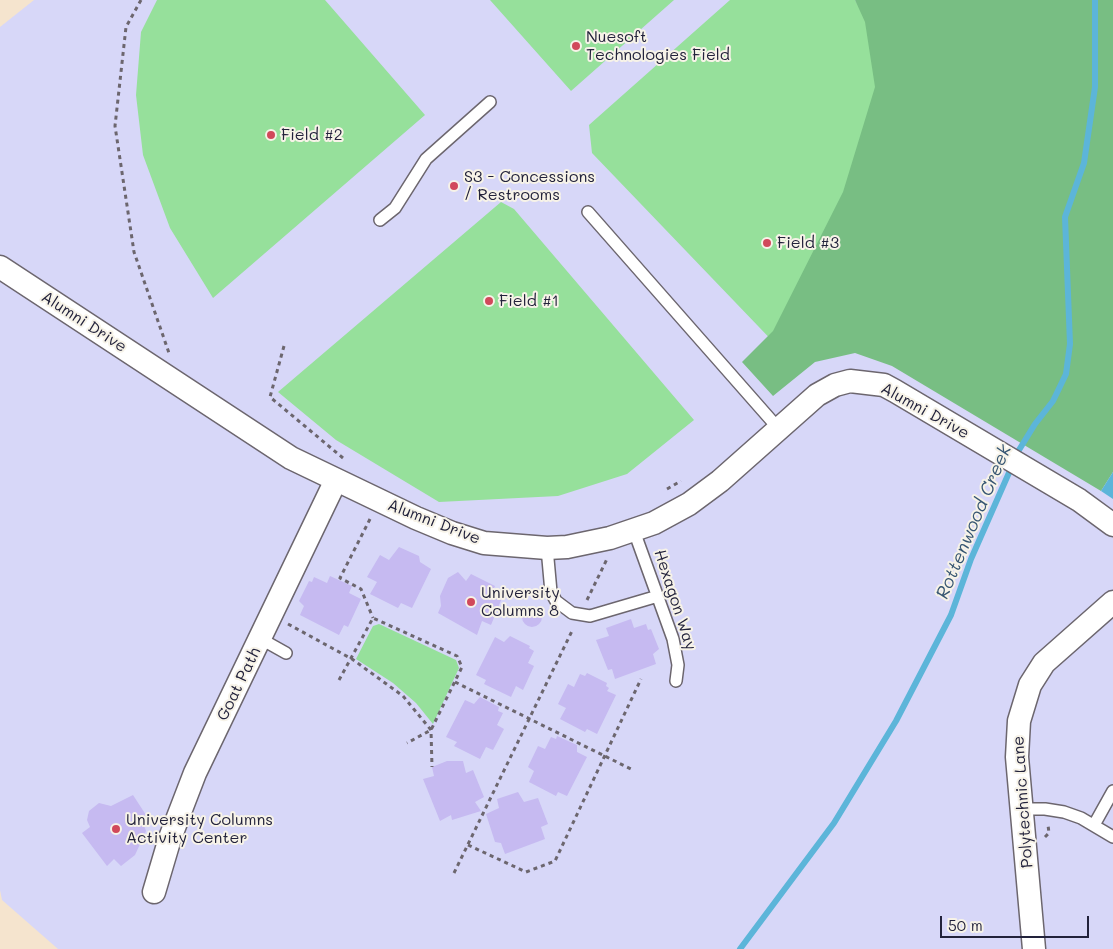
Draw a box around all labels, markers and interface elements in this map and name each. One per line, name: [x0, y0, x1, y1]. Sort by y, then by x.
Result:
place label: Nuesoft Technologies Field: [586, 27, 730, 65]
marker: Nuesoft Technologies Field: [570, 40, 582, 52]
place label: Field #2: [281, 125, 343, 145]
marker: Field #2: [265, 129, 277, 141]
place label: S3 - Concessions / Restrooms: [464, 167, 595, 205]
marker: S3 - Concessions / Restrooms: [448, 180, 460, 192]
place label: Field #3: [777, 233, 839, 253]
marker: Field #3: [761, 237, 773, 249]
street label: Alumni Drive: [38, 287, 130, 357]
place label: Field #1: [499, 291, 559, 311]
marker: Field #1: [483, 295, 495, 307]
street label: Alumni Drive: [878, 379, 972, 443]
water label: Rottenwood Creek: [932, 442, 1016, 602]
street label: Alumni Drive: [385, 496, 483, 548]
street label: Hexagon Way: [650, 547, 700, 653]
place label: University Columns 8: [481, 583, 560, 621]
marker: University Columns 8: [465, 596, 477, 608]
street label: Goat Path: [213, 644, 265, 724]
street label: Polytechnic Lane: [1009, 735, 1037, 869]
place label: University Columns Activity Center: [126, 810, 273, 848]
marker: University Columns Activity Center: [110, 823, 122, 835]
scale bar: [943, 906, 1092, 938]
text: 50 m: [948, 915, 983, 935]

